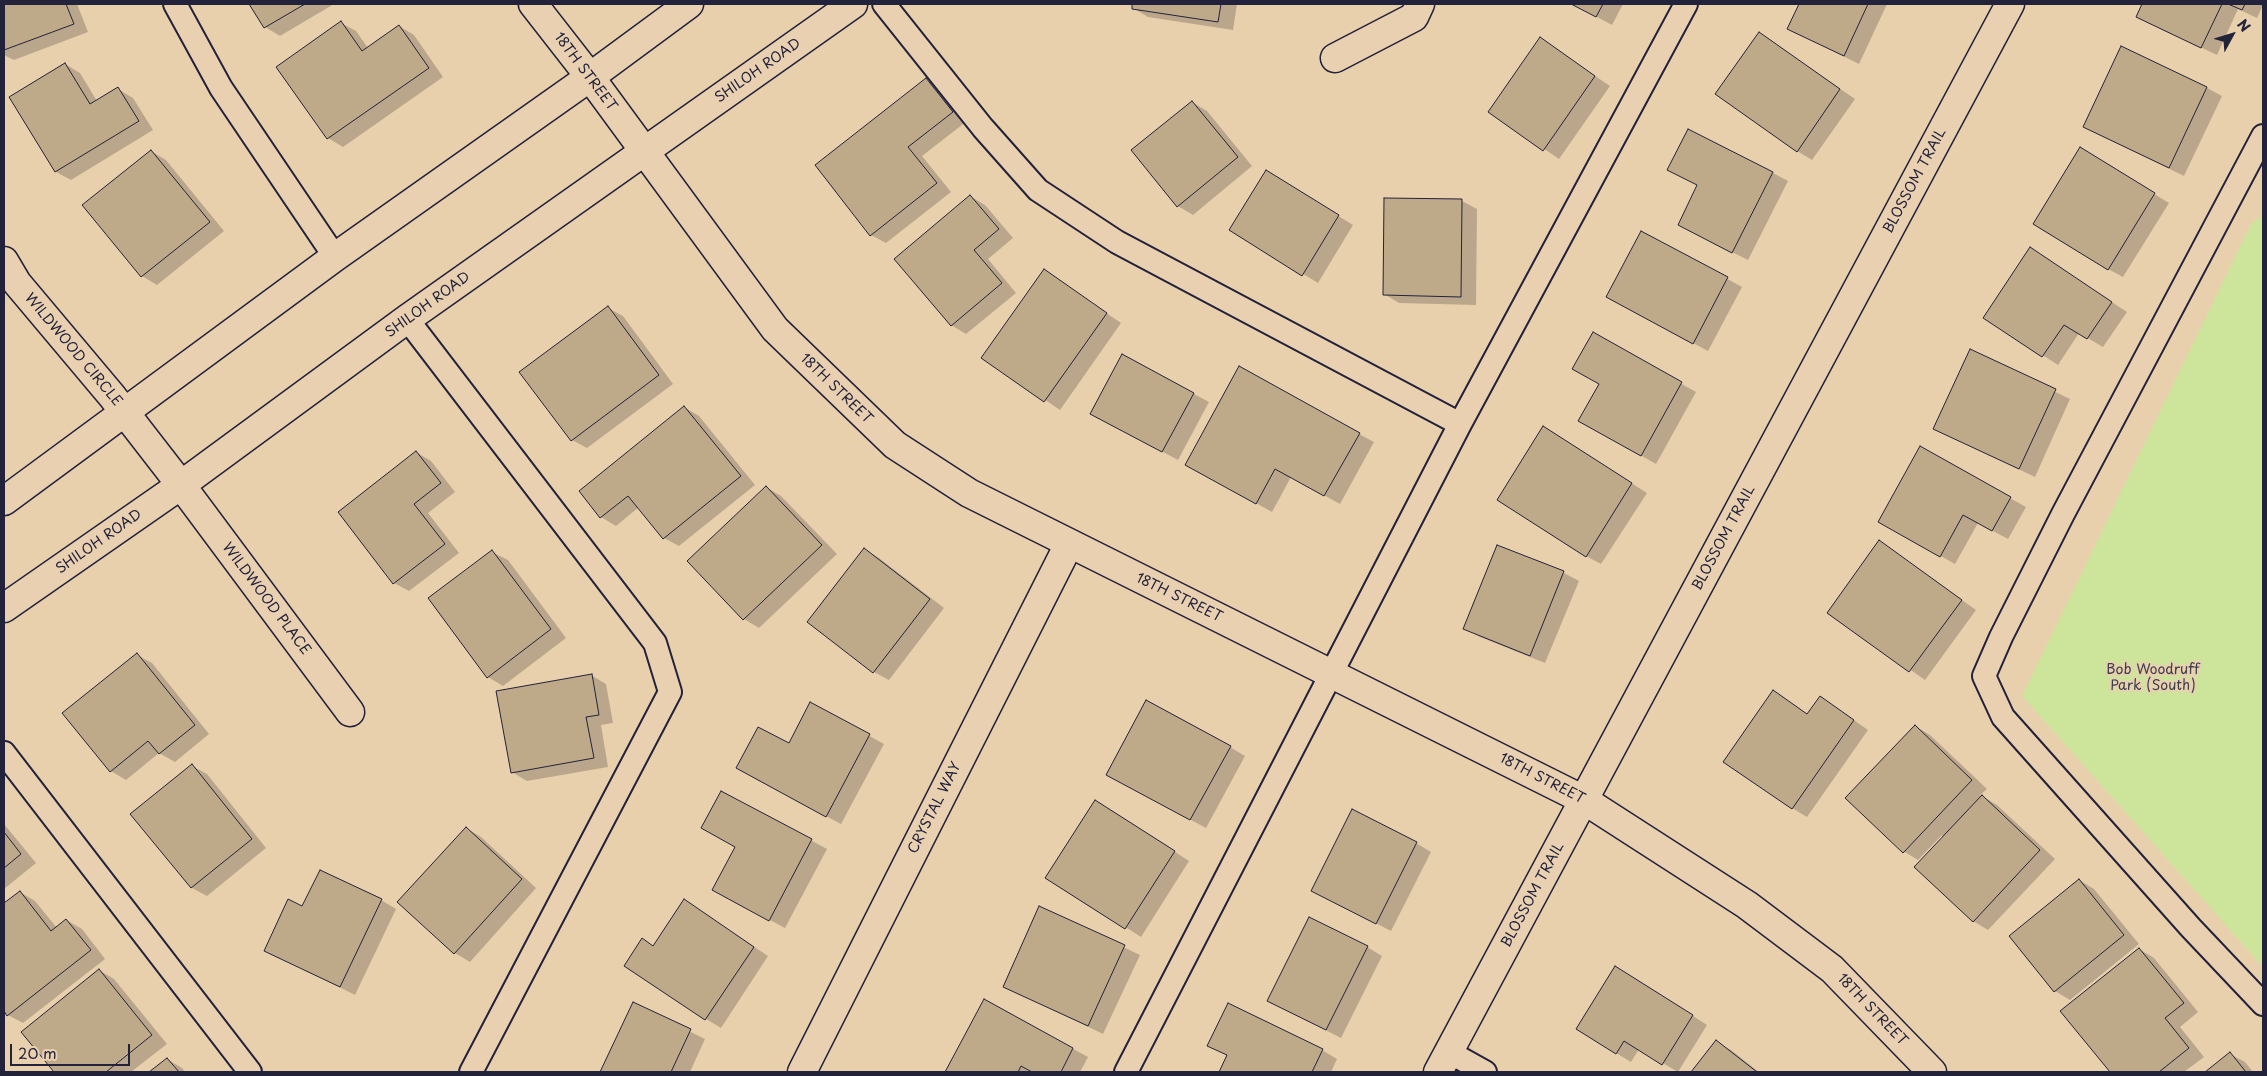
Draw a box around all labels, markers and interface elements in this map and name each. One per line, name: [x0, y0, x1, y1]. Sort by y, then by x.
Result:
north arrow: [2207, 10, 2257, 60]
text: N: [2232, 14, 2256, 36]
street label: 18TH STREET: [550, 29, 620, 115]
street label: SHILOH ROAD: [712, 35, 804, 107]
street label: BLOSSOM TRAIL: [1880, 126, 1950, 236]
street label: SHILOH ROAD: [382, 269, 474, 341]
street label: WILDWOOD CIRCLE: [21, 290, 125, 410]
street label: 18TH STREET: [796, 350, 876, 428]
street label: BLOSSOM TRAIL: [1689, 483, 1759, 593]
street label: SHILOH ROAD: [53, 506, 145, 578]
street label: WILDWOOD PLACE: [218, 540, 314, 658]
street label: 18TH STREET: [1133, 570, 1225, 626]
park label: Bob Woodruff Park (South): [2106, 662, 2200, 694]
street label: 18TH STREET: [1496, 750, 1588, 808]
street label: CRYSTAL WAY: [905, 760, 965, 856]
street label: BLOSSOM TRAIL: [1498, 840, 1568, 950]
street label: 18TH STREET: [1833, 970, 1911, 1050]
scale bar: [12, 1034, 132, 1066]
text: 20 m: [18, 1041, 57, 1064]

